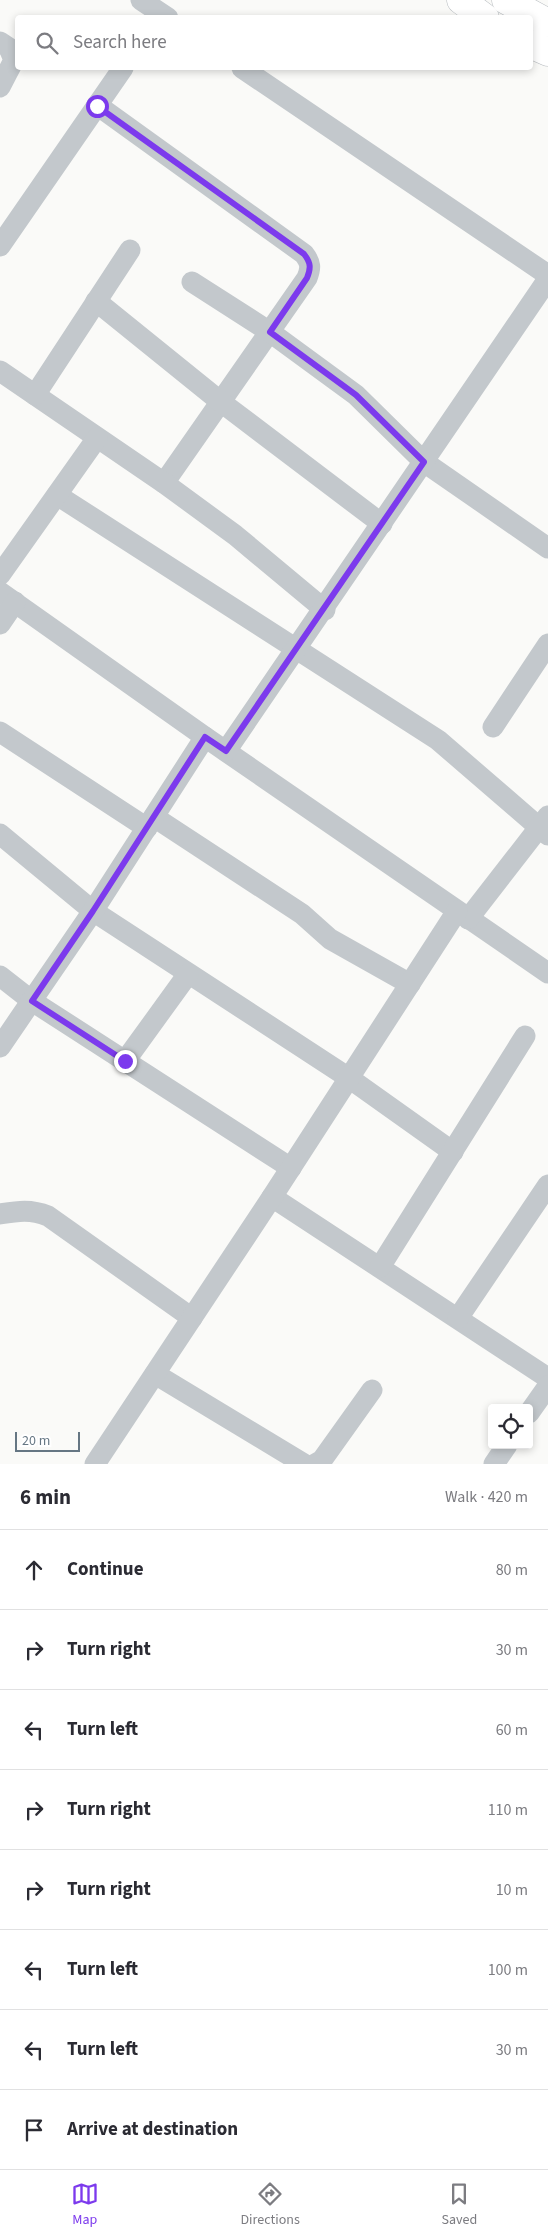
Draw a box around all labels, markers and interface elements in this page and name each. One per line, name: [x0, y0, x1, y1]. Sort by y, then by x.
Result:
search box: [15, 15, 533, 70]
icon: search: [33, 29, 61, 57]
text: Search here: [73, 29, 167, 56]
route start: [86, 95, 109, 118]
route end: [114, 1050, 137, 1073]
map controls: [488, 1404, 533, 1449]
button: locate: [488, 1404, 533, 1449]
scale bar: [15, 1429, 80, 1452]
text: 20 m: [22, 1431, 50, 1451]
text: 6 min: [20, 1482, 71, 1512]
text: Walk · 420 m: [445, 1486, 528, 1508]
icon: ahead: [20, 1556, 48, 1584]
text: Continue: [67, 1556, 144, 1583]
text: 80 m: [496, 1559, 528, 1581]
icon: right: [20, 1636, 48, 1664]
text: Turn right: [67, 1636, 151, 1663]
text: 30 m: [496, 1639, 528, 1661]
icon: left: [20, 1716, 48, 1744]
text: Turn left: [67, 1716, 138, 1743]
text: 60 m: [496, 1719, 528, 1741]
icon: right: [20, 1796, 48, 1824]
text: Turn right: [67, 1796, 151, 1823]
text: 110 m: [488, 1799, 528, 1821]
icon: right: [20, 1876, 48, 1904]
text: Turn right: [67, 1876, 151, 1903]
text: 10 m: [496, 1879, 528, 1901]
icon: left: [20, 1956, 48, 1984]
text: Turn left: [67, 1956, 138, 1983]
text: 100 m: [488, 1959, 528, 1981]
icon: left: [20, 2036, 48, 2064]
text: Turn left: [67, 2036, 138, 2063]
text: 30 m: [496, 2039, 528, 2061]
icon: arrive: [20, 2116, 48, 2144]
text: Arrive at destination: [67, 2116, 238, 2143]
tab: Map: [71, 2180, 99, 2230]
tab: Directions: [241, 2180, 300, 2230]
tab: Saved: [441, 2180, 477, 2230]

